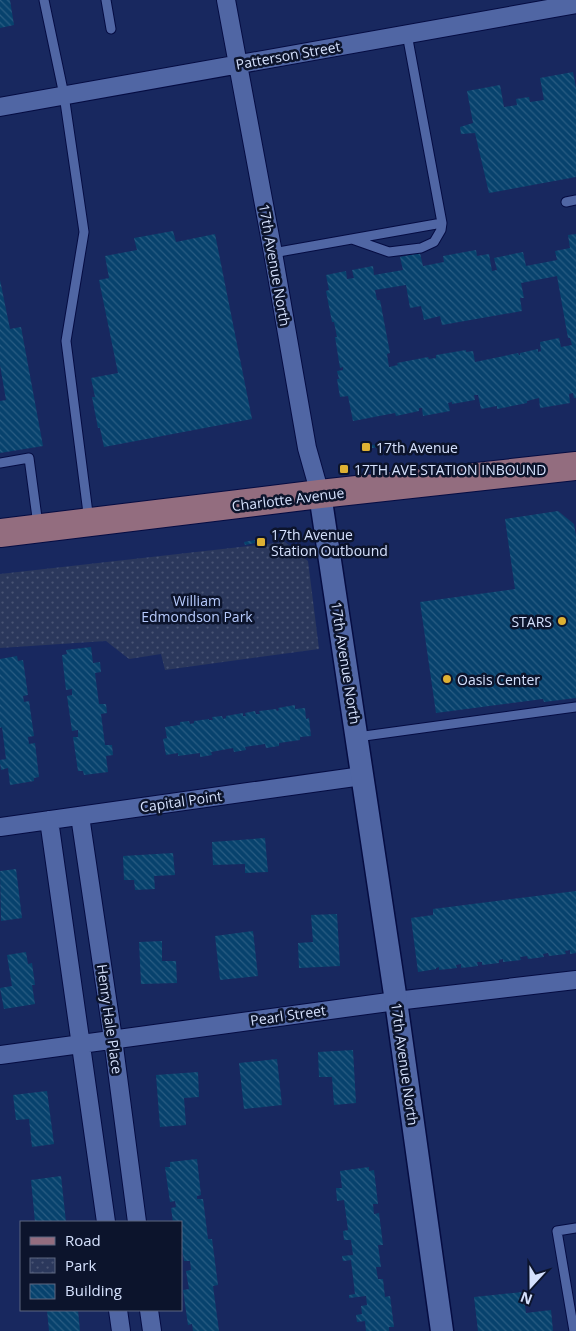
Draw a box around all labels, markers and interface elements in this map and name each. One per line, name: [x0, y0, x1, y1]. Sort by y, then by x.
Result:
street label: Patterson Street: [234, 36, 342, 74]
street label: 17th Avenue North: [255, 202, 295, 328]
place label: 17th Avenue: [376, 438, 458, 457]
marker: 17th Avenue: [360, 441, 372, 453]
place label: 17TH AVE STATION INBOUND: [354, 460, 547, 479]
marker: 17TH AVE STATION INBOUND: [338, 463, 350, 475]
street label: Charlotte Avenue: [231, 483, 345, 515]
place label: 17th Avenue Station Outbound: [271, 525, 388, 560]
marker: 17th Avenue Station Outbound: [255, 536, 267, 548]
park label: William Edmondson Park: [141, 591, 253, 626]
street label: 17th Avenue North: [327, 600, 365, 726]
place label: STARS: [511, 612, 552, 631]
marker: STARS: [556, 615, 568, 627]
place label: Oasis Center: [457, 670, 540, 689]
marker: Oasis Center: [441, 673, 453, 685]
street label: Capital Point: [139, 786, 223, 816]
street label: Henry Hale Place: [93, 963, 127, 1075]
street label: Pearl Street: [249, 1000, 327, 1030]
street label: 17th Avenue North: [387, 1001, 423, 1127]
legend: [20, 1221, 182, 1311]
text: Road: [65, 1230, 101, 1250]
text: Park: [65, 1255, 96, 1275]
north arrow: [506, 1261, 556, 1311]
text: Building: [65, 1280, 122, 1300]
text: N: [517, 1288, 535, 1310]

